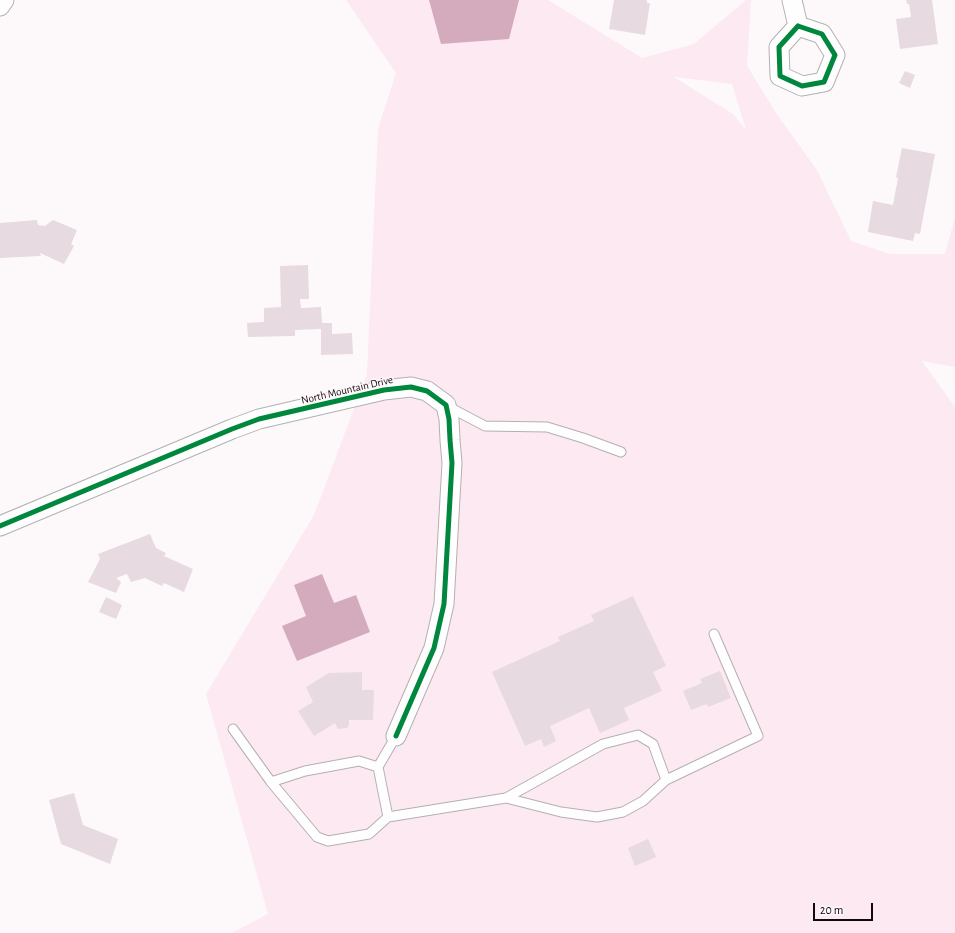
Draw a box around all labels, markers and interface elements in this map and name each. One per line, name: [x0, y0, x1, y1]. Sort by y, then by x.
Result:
street label: North Mountain Drive: [300, 373, 394, 407]
scale bar: [815, 895, 875, 921]
text: 20 m: [820, 904, 843, 916]

